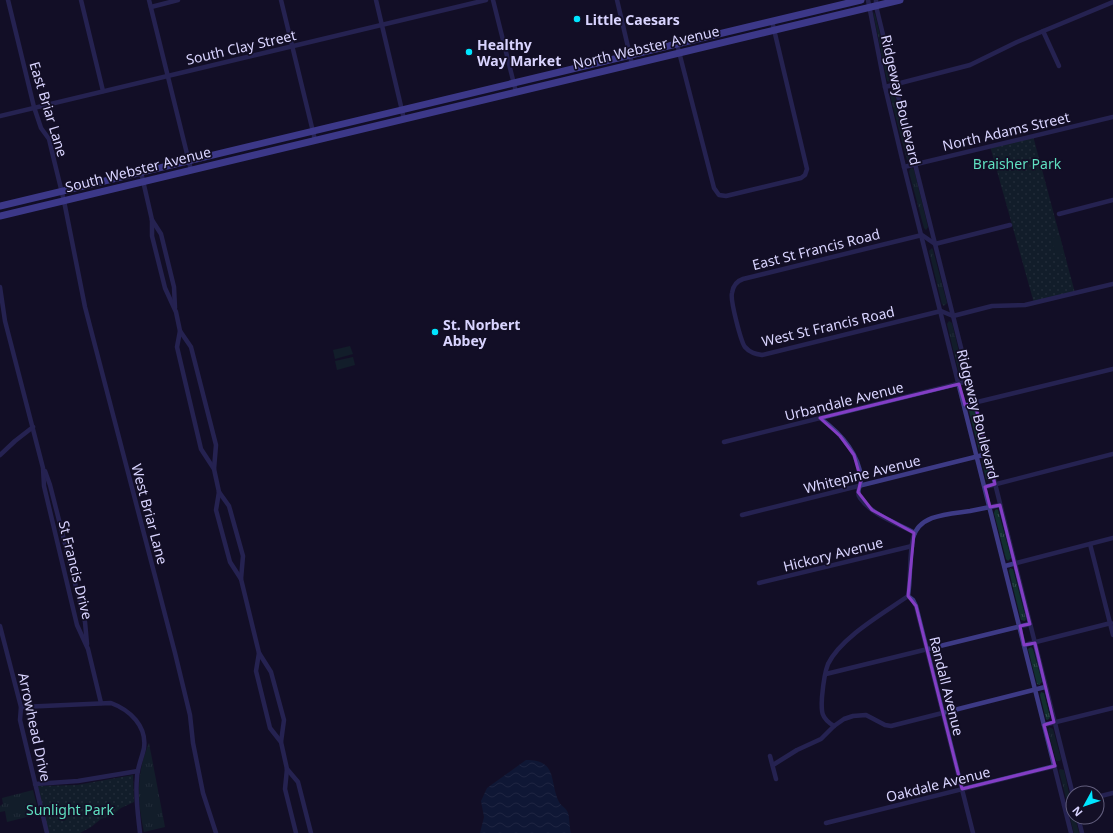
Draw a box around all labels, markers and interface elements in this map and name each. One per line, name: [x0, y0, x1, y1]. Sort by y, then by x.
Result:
place label: Little Caesars: [585, 10, 680, 29]
marker: Little Caesars: [572, 14, 582, 24]
street label: North Webster Avenue: [571, 21, 721, 73]
street label: South Clay Street: [184, 25, 298, 69]
street label: Ridgeway Boulevard: [877, 33, 925, 167]
place label: Healthy Way Market: [477, 35, 561, 70]
marker: Healthy Way Market: [464, 47, 474, 57]
street label: East Briar Lane: [26, 59, 73, 159]
street label: North Adams Street: [940, 107, 1072, 155]
street label: South Webster Avenue: [63, 142, 213, 196]
park label: Braisher Park: [973, 154, 1062, 173]
street label: East St Francis Road: [750, 224, 882, 274]
street label: West St Francis Road: [760, 301, 896, 351]
place label: St. Norbert Abbey: [443, 315, 520, 350]
marker: St. Norbert Abbey: [430, 327, 440, 337]
street label: Ridgeway Boulevard: [953, 347, 1003, 481]
street label: Urbandale Avenue: [783, 377, 906, 425]
street label: Whitepine Avenue: [802, 450, 923, 498]
street label: West Briar Lane: [127, 462, 173, 567]
street label: St Francis Drive: [55, 519, 97, 621]
street label: Hickory Avenue: [781, 532, 885, 576]
street label: Randall Avenue: [925, 634, 969, 738]
street label: Arrowhead Drive: [14, 671, 56, 783]
street label: Oakdale Avenue: [884, 762, 992, 806]
north arrow: [1065, 785, 1105, 825]
park label: Sunlight Park: [26, 800, 114, 819]
text: N: [1068, 803, 1086, 820]

